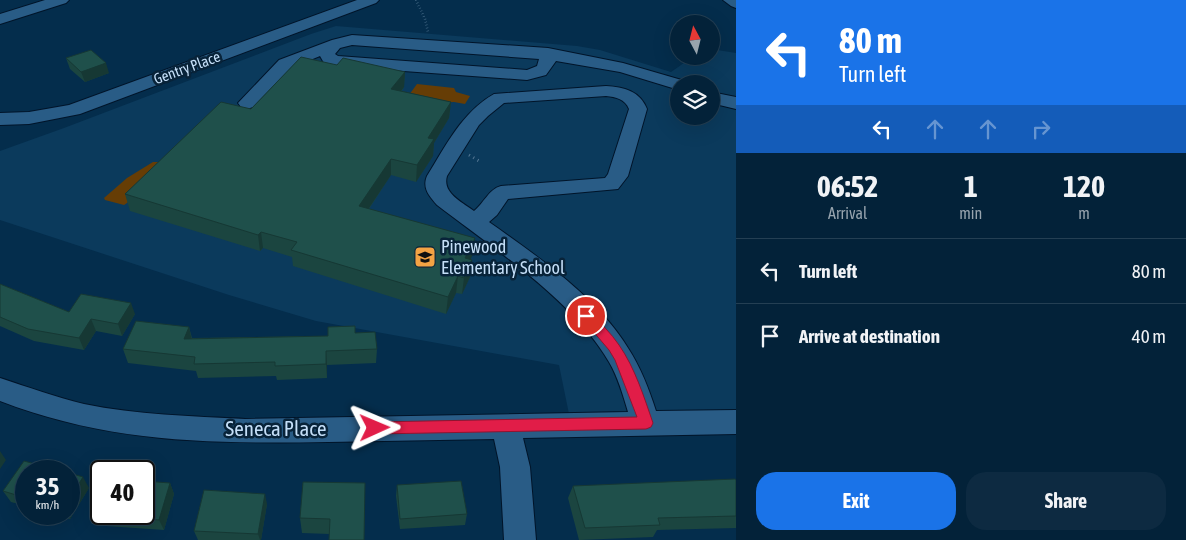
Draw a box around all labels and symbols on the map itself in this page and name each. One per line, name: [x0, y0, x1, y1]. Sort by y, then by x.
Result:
north arrow: [670, 15, 720, 65]
street label: Gentry Place: [151, 48, 223, 87]
place label: Pinewood Elementary School: [441, 236, 565, 278]
school or university icon: Pinewood Elementary School: [413, 245, 437, 269]
pin: [565, 295, 607, 337]
position arrow: [348, 401, 400, 453]
street label: Seneca Place: [225, 416, 327, 440]
speed limit sign: 40: [90, 460, 155, 525]

